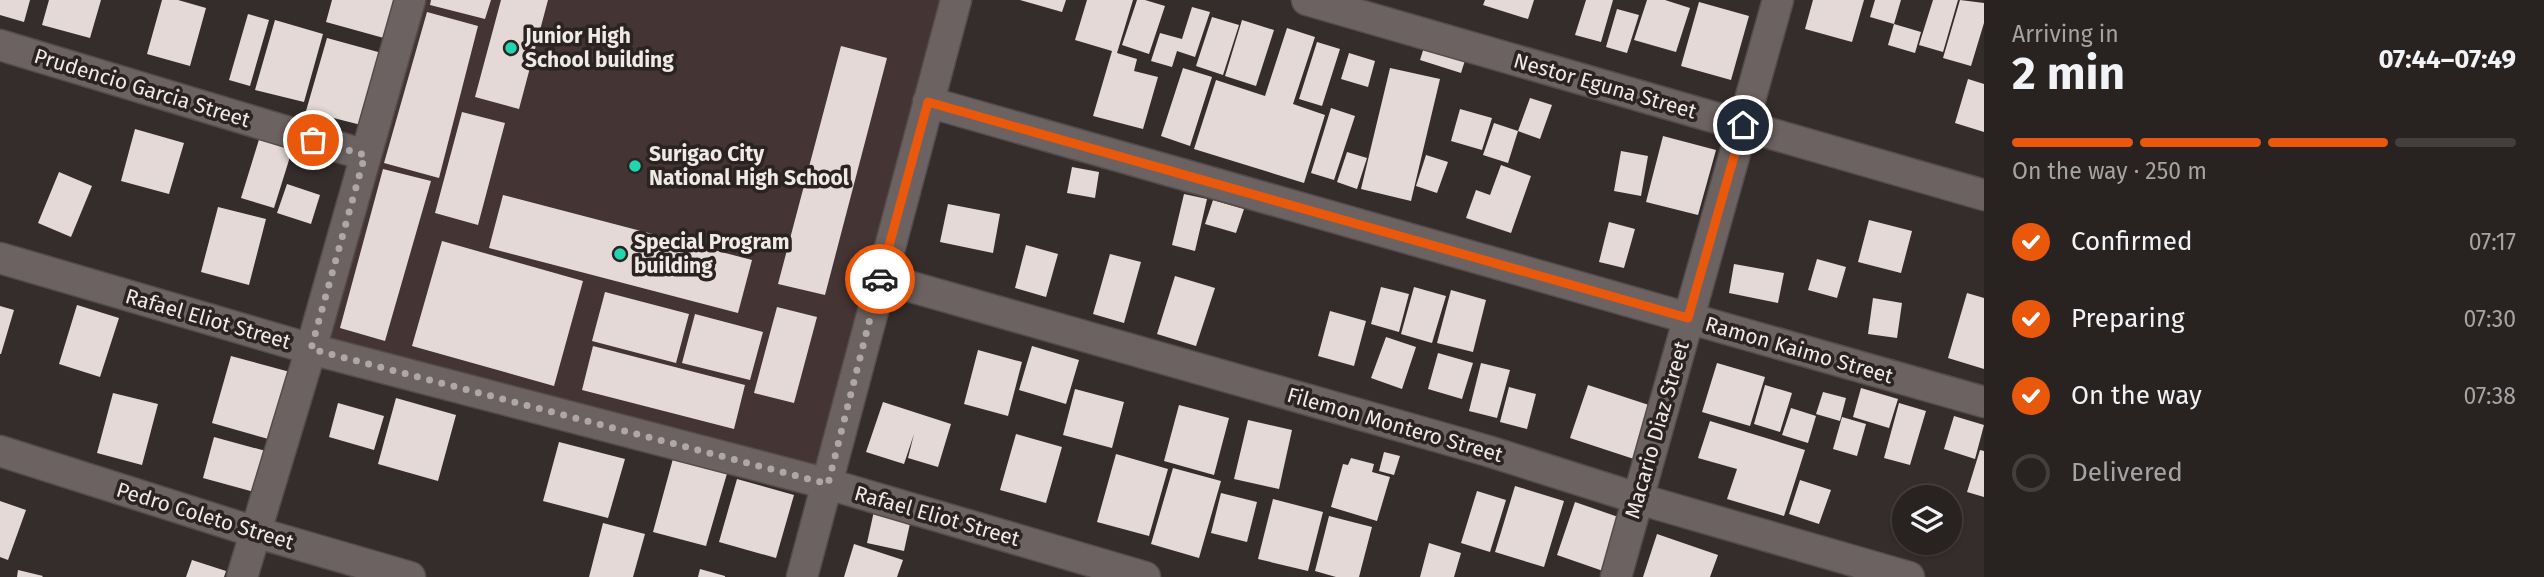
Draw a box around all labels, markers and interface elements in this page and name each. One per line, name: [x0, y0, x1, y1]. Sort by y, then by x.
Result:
text: Arriving in: [2012, 20, 2119, 48]
place label: Junior High School building: [524, 23, 674, 73]
marker: Junior High School building: [503, 40, 519, 56]
street label: Prudencio Garcia Street: [31, 43, 253, 133]
text: 07:44–07:49: [2378, 44, 2516, 75]
text: 2 min: [2012, 46, 2125, 101]
street label: Nestor Eguna Street: [1511, 47, 1700, 125]
pin: [1713, 95, 1773, 155]
icon: home: [1724, 106, 1762, 144]
pin: [283, 110, 343, 170]
icon: bag: [294, 121, 332, 159]
place label: Surigao City National High School: [649, 141, 850, 191]
text: On the way · 250 m: [2012, 157, 2207, 185]
marker: Surigao City National High School: [627, 158, 643, 174]
icon: check: [2012, 223, 2050, 261]
text: Confirmed: [2071, 226, 2192, 257]
text: 07:17: [2469, 228, 2516, 256]
place label: Special Program building: [634, 229, 789, 279]
courier: [845, 244, 915, 314]
marker: Special Program building: [612, 246, 628, 262]
icon: car: [861, 260, 899, 298]
street label: Rafael Eliot Street: [122, 283, 294, 355]
icon: check: [2012, 300, 2050, 338]
text: Preparing: [2071, 303, 2184, 334]
text: 07:30: [2463, 305, 2516, 333]
street label: Ramon Kaimo Street: [1702, 311, 1896, 389]
street label: Macario Diaz Street: [1619, 338, 1695, 522]
icon: check: [2012, 377, 2050, 415]
text: On the way: [2071, 380, 2202, 411]
street label: Filemon Montero Street: [1284, 382, 1506, 468]
text: 07:38: [2464, 382, 2516, 410]
text: Delivered: [2071, 457, 2183, 488]
street label: Pedro Coleto Street: [113, 477, 297, 555]
street label: Rafael Eliot Street: [851, 480, 1023, 552]
map controls: [1892, 485, 1962, 555]
button: layers: [1892, 485, 1962, 555]

